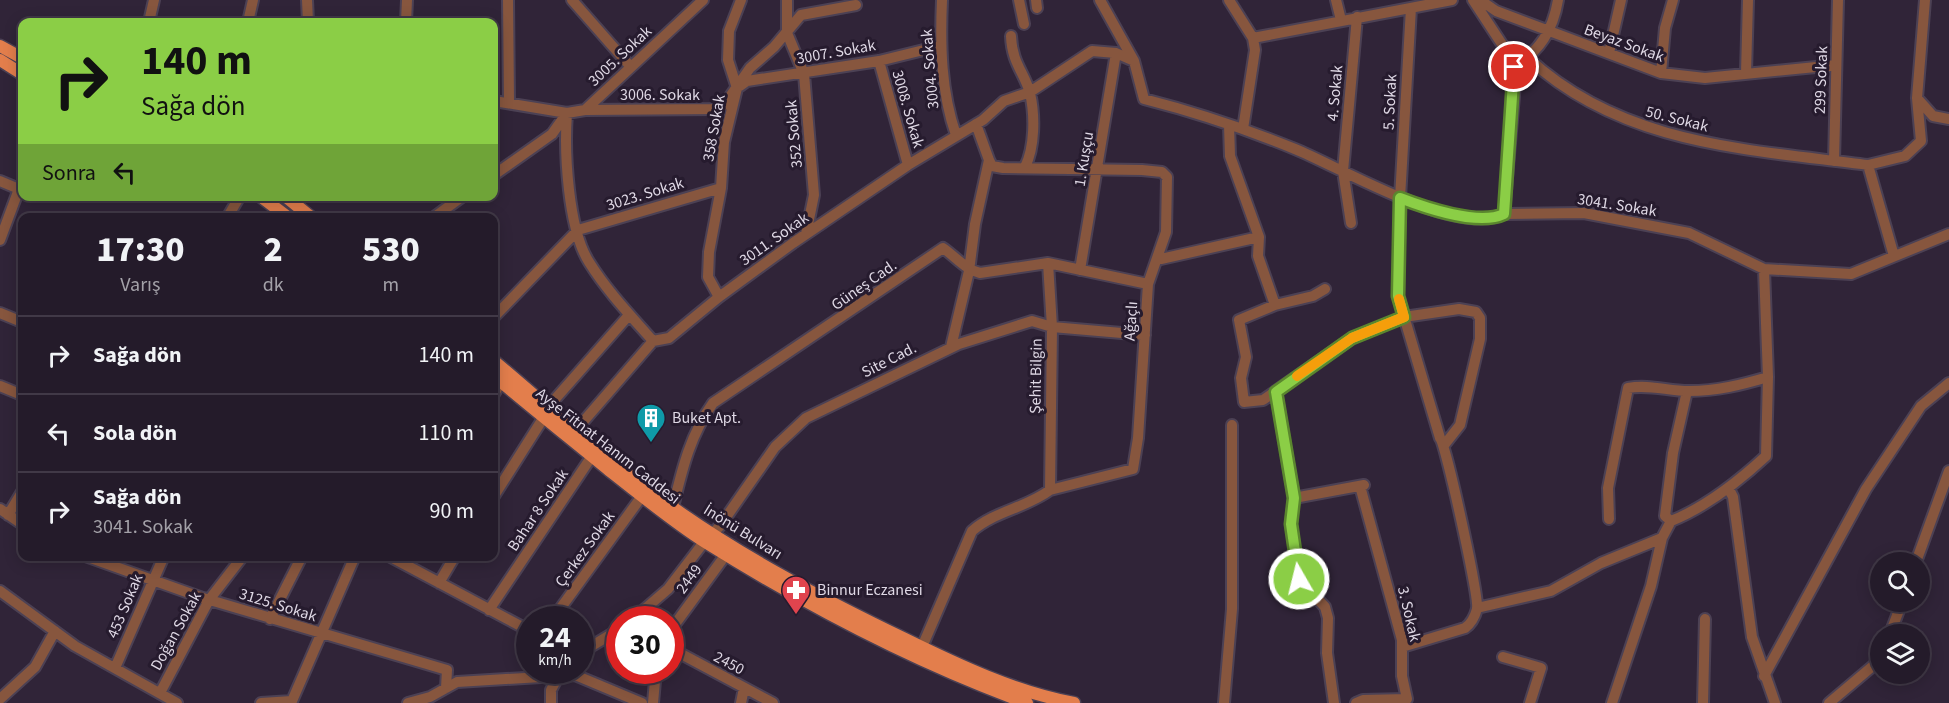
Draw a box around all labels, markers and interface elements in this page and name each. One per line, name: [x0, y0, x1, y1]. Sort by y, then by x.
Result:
street label: Beyaz Sokak: [1581, 18, 1667, 68]
street label: 3005. Sokak: [583, 21, 657, 91]
street label: 3004. Sokak: [916, 28, 944, 110]
text: 140 m: [141, 31, 252, 91]
street label: 3007. Sokak: [795, 34, 877, 70]
pin: [1488, 41, 1539, 92]
icon: right: [42, 42, 120, 120]
street label: 299 Sokak: [1809, 46, 1833, 114]
icon: arrive: [1497, 50, 1530, 83]
street label: 4. Sokak: [1322, 64, 1348, 122]
street label: 3008. Sokak: [886, 68, 930, 151]
street label: 5. Sokak: [1378, 73, 1402, 131]
street label: 3006. Sokak: [620, 84, 700, 106]
text: Sağa dön: [141, 87, 246, 126]
street label: 358 Sokak: [697, 93, 731, 163]
street label: 352 Sokak: [780, 99, 808, 169]
street label: 50. Sokak: [1643, 101, 1711, 137]
street label: 1. Kuşçu: [1069, 130, 1099, 188]
icon: left: [108, 156, 141, 189]
text: Sonra: [42, 157, 96, 189]
street label: 3023. Sokak: [604, 172, 687, 216]
street label: 3041. Sokak: [1576, 188, 1658, 222]
street label: 3011. Sokak: [735, 207, 813, 271]
text: 17:30: [96, 224, 184, 275]
text: 2: [264, 224, 283, 275]
text: 530: [362, 224, 420, 275]
street label: Güneş Cad.: [827, 254, 901, 316]
text: Varış: [120, 271, 160, 299]
text: dk: [263, 271, 284, 299]
text: m: [383, 271, 399, 299]
street label: Ağaçlı: [1119, 300, 1143, 342]
street label: Site Cad.: [858, 337, 920, 383]
street label: Şehit Bilgin: [1024, 338, 1048, 414]
icon: right: [42, 339, 75, 372]
text: Sağa dön: [93, 339, 182, 371]
text: 140 m: [419, 339, 474, 371]
street label: Ayşe Fitnat Hanım Caddesi: [531, 383, 685, 509]
building icon: Buket Apt.: [635, 402, 667, 444]
place label: Buket Apt.: [672, 407, 741, 429]
icon: left: [42, 417, 75, 450]
text: Sola dön: [93, 417, 177, 449]
text: 110 m: [419, 417, 474, 449]
street label: Bahar 8 Sokak: [502, 464, 574, 556]
text: Sağa dön: [93, 481, 182, 513]
icon: right: [42, 495, 75, 528]
text: 90 m: [429, 495, 474, 527]
street label: İnönü Bulvarı: [699, 499, 787, 565]
street label: Çerkez Sokak: [550, 506, 620, 592]
text: 3041. Sokak: [93, 513, 193, 541]
position arrow: [1267, 547, 1331, 611]
map controls: [1870, 552, 1930, 684]
button: search: [1870, 552, 1930, 612]
street label: 2449: [671, 560, 707, 598]
street label: 453 Sokak: [102, 570, 148, 642]
pharmacy icon: Binnur Eczanesi: [780, 574, 812, 616]
place label: Binnur Eczanesi: [817, 579, 923, 601]
street label: 3125. Sokak: [237, 583, 320, 627]
street label: 3. Sokak: [1392, 584, 1426, 644]
street label: Doğan Sokak: [145, 587, 207, 675]
speed limit sign: 30: [606, 606, 684, 684]
text: 24: [539, 616, 571, 659]
button: layers: [1870, 624, 1930, 684]
street label: 2450: [710, 646, 748, 680]
text: km/h: [538, 650, 572, 671]

